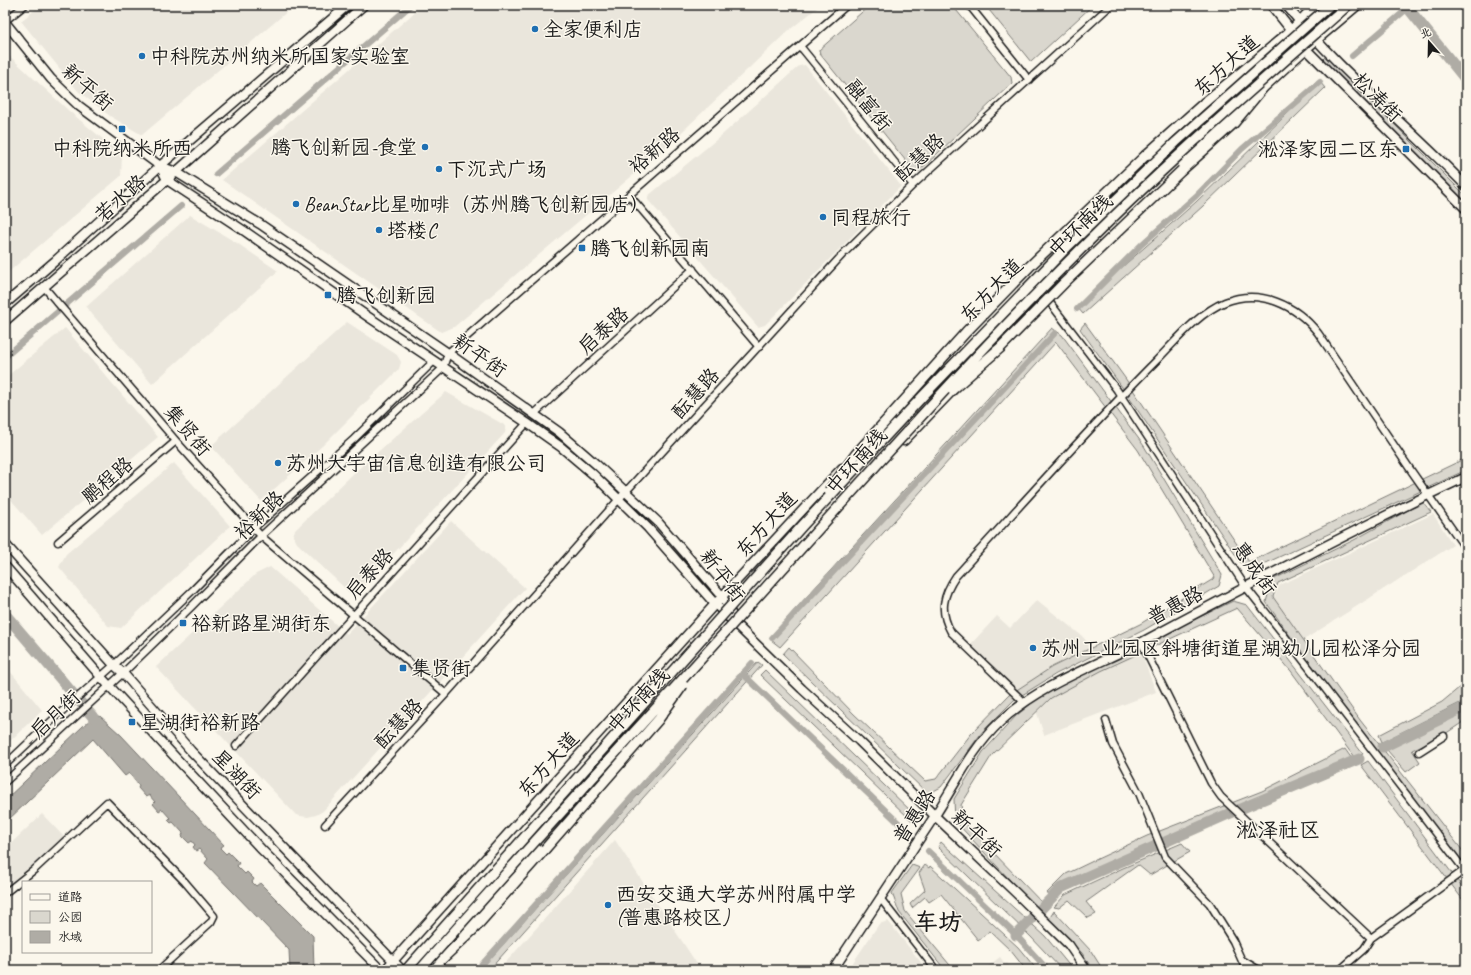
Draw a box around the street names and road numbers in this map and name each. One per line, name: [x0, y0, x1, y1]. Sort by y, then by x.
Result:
street label: 东方大道: [1188, 29, 1264, 101]
street label: 新平街: [57, 58, 119, 116]
street label: 松涛街: [1348, 67, 1408, 127]
street label: 融富街: [840, 74, 897, 136]
street label: 裕新路: [623, 121, 686, 179]
street label: 酝慧路: [889, 127, 951, 187]
street label: 若水路: [89, 169, 152, 227]
street label: 中环南线: [1043, 189, 1118, 262]
street label: 东方大道: [955, 253, 1028, 328]
street label: 启泰路: [573, 300, 635, 360]
street label: 新平街: [448, 328, 511, 383]
street label: 酝慧路: [666, 362, 725, 424]
street label: 集贤街: [159, 399, 217, 461]
street label: 中环南线: [820, 423, 892, 499]
street label: 鹏程路: [76, 451, 139, 509]
street label: 裕新路: [229, 485, 290, 545]
street label: 东方大道: [730, 486, 802, 562]
street label: 惠成街: [1227, 537, 1282, 600]
street label: 启泰路: [340, 542, 399, 604]
street label: 新平街: [695, 544, 751, 607]
street label: 普惠路: [1143, 580, 1208, 631]
street label: 中环南线: [602, 663, 675, 738]
street label: 启月街: [25, 685, 86, 744]
street label: 酝慧路: [369, 692, 429, 754]
street label: 东方大道: [512, 726, 584, 802]
street label: 星湖街: [207, 744, 266, 805]
street label: 普惠路: [888, 783, 942, 848]
street label: 新平街: [946, 804, 1007, 863]

